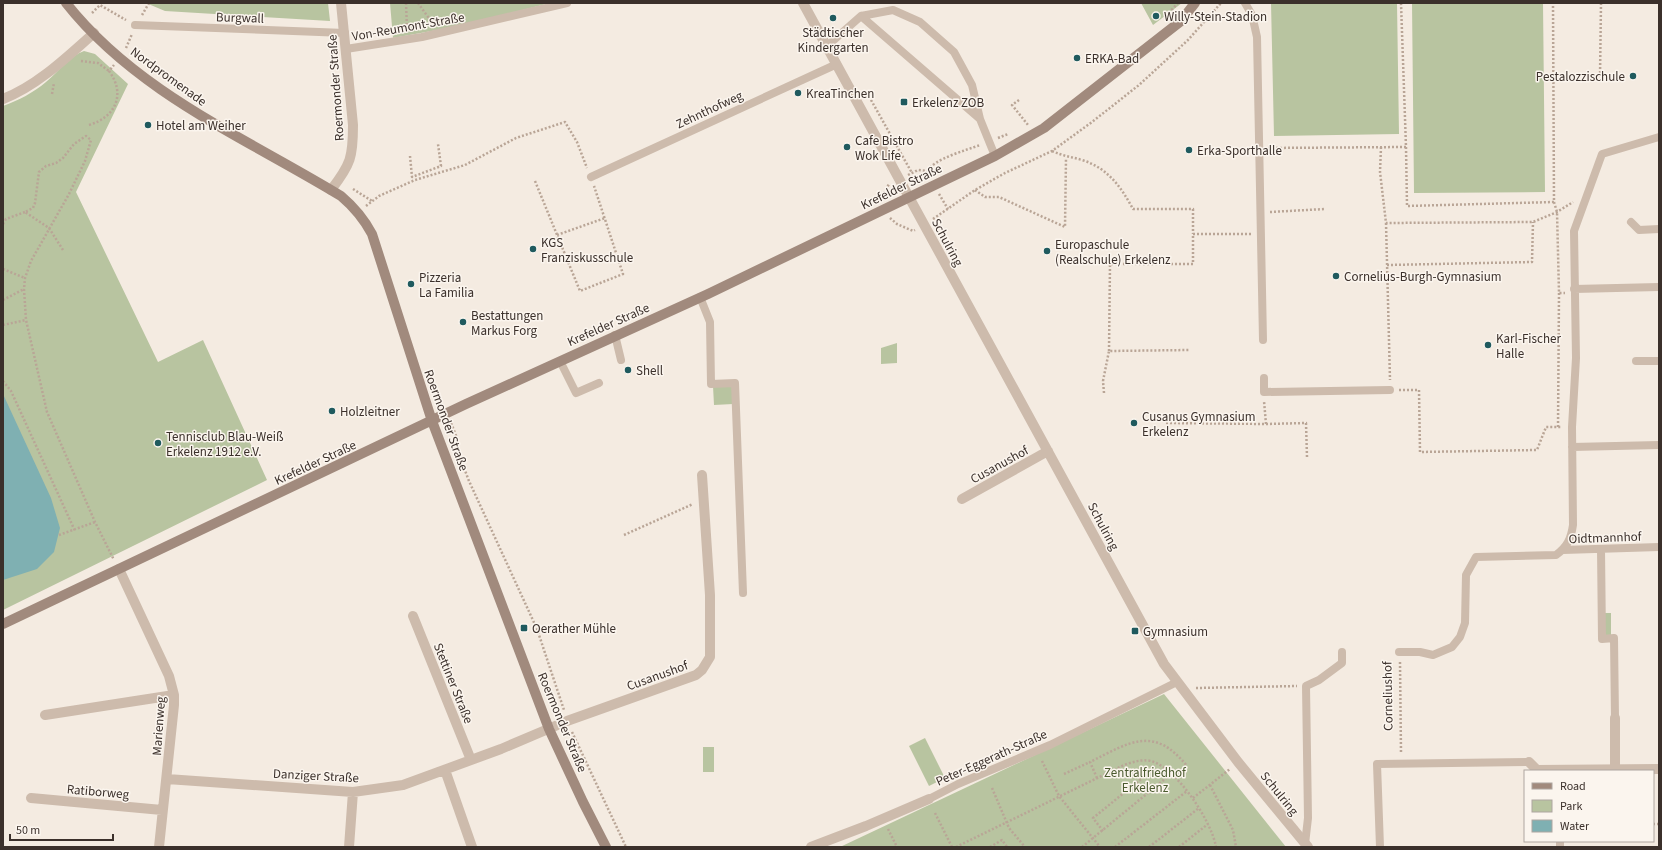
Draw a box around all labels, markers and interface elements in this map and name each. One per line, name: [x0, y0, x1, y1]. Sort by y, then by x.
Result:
street label: Burgwall: [216, 8, 264, 28]
street label: Von-Reumont-Straße: [350, 8, 466, 46]
place label: Willy-Stein-Stadion: [1164, 8, 1267, 26]
marker: Willy-Stein-Stadion: [1151, 11, 1161, 21]
marker: Städtischer Kindergarten: [828, 13, 838, 23]
place label: Städtischer Kindergarten: [797, 24, 869, 57]
street label: Roermonder Straße: [323, 34, 349, 142]
street label: Nordpromenade: [127, 43, 210, 111]
place label: ERKA-Bad: [1085, 50, 1139, 68]
marker: ERKA-Bad: [1072, 53, 1082, 63]
place label: Pestalozzischule: [1536, 68, 1625, 86]
marker: Pestalozzischule: [1628, 71, 1638, 81]
place label: KreaTinchen: [806, 85, 874, 103]
street label: Zehnthofweg: [673, 86, 746, 133]
marker: KreaTinchen: [793, 88, 803, 98]
place label: Erkelenz ZOB: [912, 94, 984, 112]
marker: Erkelenz ZOB: [899, 97, 909, 107]
place label: Hotel am Weiher: [156, 117, 246, 135]
marker: Hotel am Weiher: [143, 120, 153, 130]
place label: Cafe Bistro Wok Life: [855, 132, 914, 165]
marker: Cafe Bistro Wok Life: [842, 142, 852, 152]
place label: Erka-Sporthalle: [1197, 142, 1282, 160]
marker: Erka-Sporthalle: [1184, 145, 1194, 155]
street label: Krefelder Straße: [858, 159, 945, 214]
street label: Schulring: [927, 215, 967, 270]
place label: KGS Franziskusschule: [541, 234, 633, 267]
place label: Europaschule (Realschule) Erkelenz: [1055, 236, 1171, 269]
marker: KGS Franziskusschule: [528, 244, 538, 254]
marker: Europaschule (Realschule) Erkelenz: [1042, 246, 1052, 256]
place label: Cornelius-Burgh-Gymnasium: [1344, 268, 1502, 286]
place label: Pizzeria La Familia: [419, 269, 474, 302]
marker: Cornelius-Burgh-Gymnasium: [1331, 271, 1341, 281]
marker: Pizzeria La Familia: [406, 279, 416, 289]
street label: Krefelder Straße: [564, 299, 652, 351]
place label: Bestattungen Markus Forg: [471, 307, 543, 340]
marker: Bestattungen Markus Forg: [458, 317, 468, 327]
place label: Karl-Fischer Halle: [1496, 330, 1561, 363]
marker: Karl-Fischer Halle: [1483, 340, 1493, 350]
place label: Shell: [636, 362, 663, 380]
marker: Shell: [623, 365, 633, 375]
street label: Roermonder Straße: [419, 367, 473, 474]
place label: Holzleitner: [340, 403, 400, 421]
marker: Holzleitner: [327, 406, 337, 416]
place label: Cusanus Gymnasium Erkelenz: [1142, 408, 1256, 441]
marker: Cusanus Gymnasium Erkelenz: [1129, 418, 1139, 428]
place label: Tennisclub Blau-Weiß Erkelenz 1912 e.V.: [166, 428, 284, 461]
street label: Krefelder Straße: [272, 436, 359, 490]
marker: Tennisclub Blau-Weiß Erkelenz 1912 e.V.: [153, 438, 163, 448]
street label: Cusanushof: [967, 441, 1033, 488]
street label: Schulring: [1083, 499, 1123, 554]
street label: Oidtmannhof: [1568, 528, 1643, 548]
place label: Oerather Mühle: [532, 620, 616, 638]
marker: Oerather Mühle: [519, 623, 529, 633]
place label: Gymnasium: [1143, 623, 1208, 641]
marker: Gymnasium: [1130, 626, 1140, 636]
street label: Stettiner Straße: [429, 640, 477, 726]
street label: Cusanushof: [624, 656, 692, 695]
street label: Corneliushof: [1378, 660, 1398, 731]
street label: Roermonder Straße: [533, 670, 591, 775]
street label: Marienweg: [148, 695, 170, 756]
street label: Peter-Eggerath-Straße: [933, 725, 1050, 791]
park label: Zentralfriedhof Erkelenz: [1104, 764, 1187, 797]
street label: Danziger Straße: [273, 765, 359, 787]
street label: Schulring: [1256, 768, 1303, 820]
legend: [1524, 770, 1654, 842]
text: Road: [1560, 778, 1586, 795]
street label: Ratiborweg: [66, 780, 130, 804]
text: Park: [1560, 798, 1582, 815]
scale bar: [10, 816, 113, 842]
text: Water: [1560, 818, 1590, 835]
text: 50 m: [16, 822, 40, 839]

